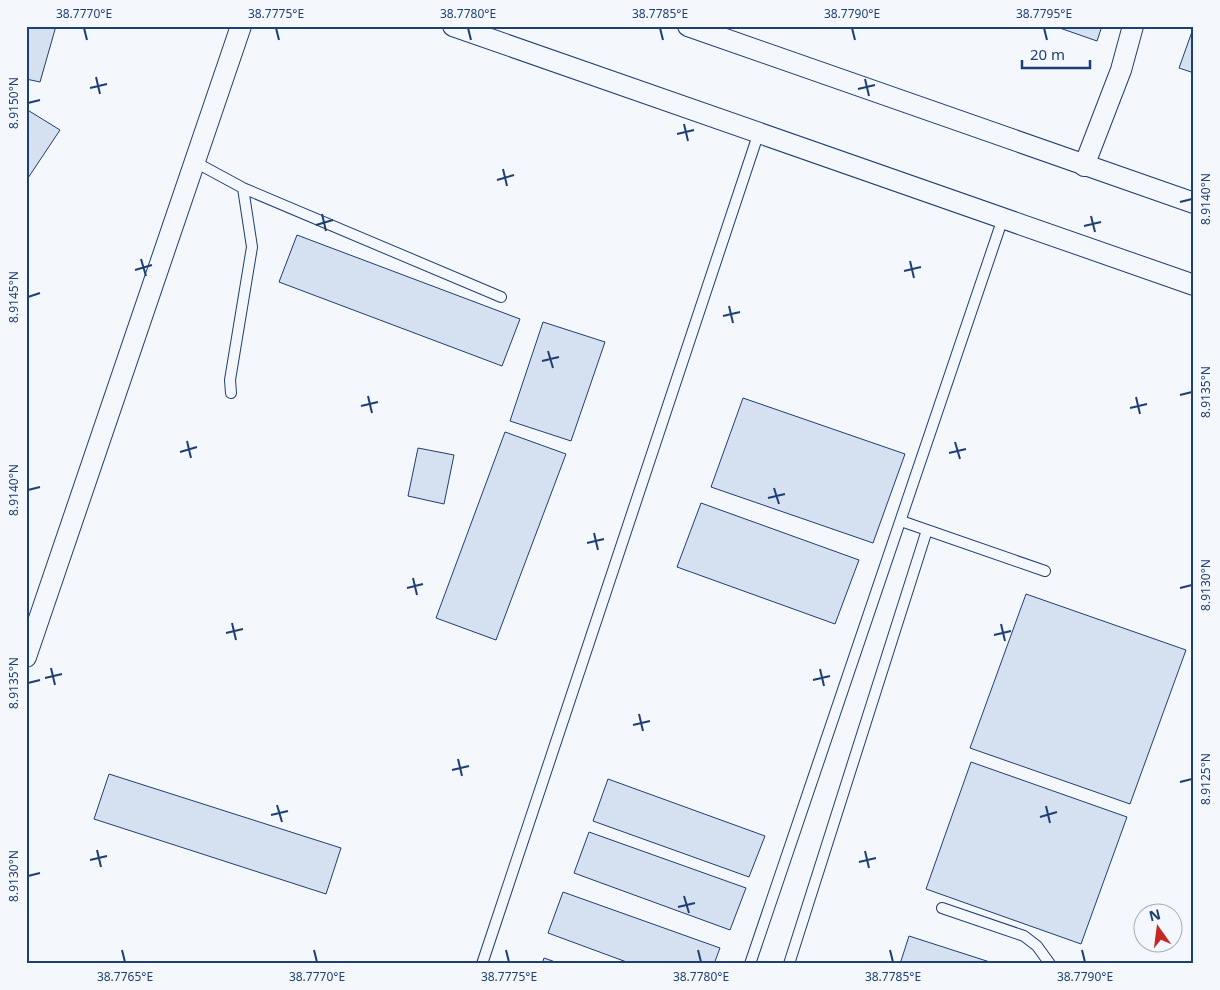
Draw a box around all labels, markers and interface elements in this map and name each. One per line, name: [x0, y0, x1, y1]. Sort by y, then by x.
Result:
text: 38.7770°E: [56, 5, 112, 22]
text: 38.7775°E: [248, 5, 304, 22]
text: 38.7780°E: [440, 5, 496, 22]
text: 38.7785°E: [632, 5, 688, 22]
text: 38.7790°E: [824, 5, 880, 22]
text: 38.7795°E: [1016, 5, 1072, 22]
scale bar: [1022, 38, 1090, 70]
text: 20 m: [1030, 44, 1065, 64]
text: 8.9150°N: [5, 77, 22, 129]
text: 8.9140°N: [1197, 173, 1214, 225]
text: 8.9145°N: [5, 271, 22, 323]
text: 8.9135°N: [1197, 366, 1214, 418]
text: 8.9140°N: [5, 464, 22, 516]
text: 8.9130°N: [1197, 559, 1214, 611]
text: 8.9135°N: [5, 657, 22, 709]
text: 8.9125°N: [1197, 753, 1214, 805]
text: 8.9130°N: [5, 850, 22, 902]
north arrow: [1132, 902, 1182, 952]
text: N: [1147, 904, 1163, 925]
text: 38.7765°E: [97, 968, 153, 985]
text: 38.7770°E: [289, 968, 345, 985]
text: 38.7775°E: [481, 968, 537, 985]
text: 38.7780°E: [673, 968, 729, 985]
text: 38.7785°E: [865, 968, 921, 985]
text: 38.7790°E: [1057, 968, 1113, 985]

